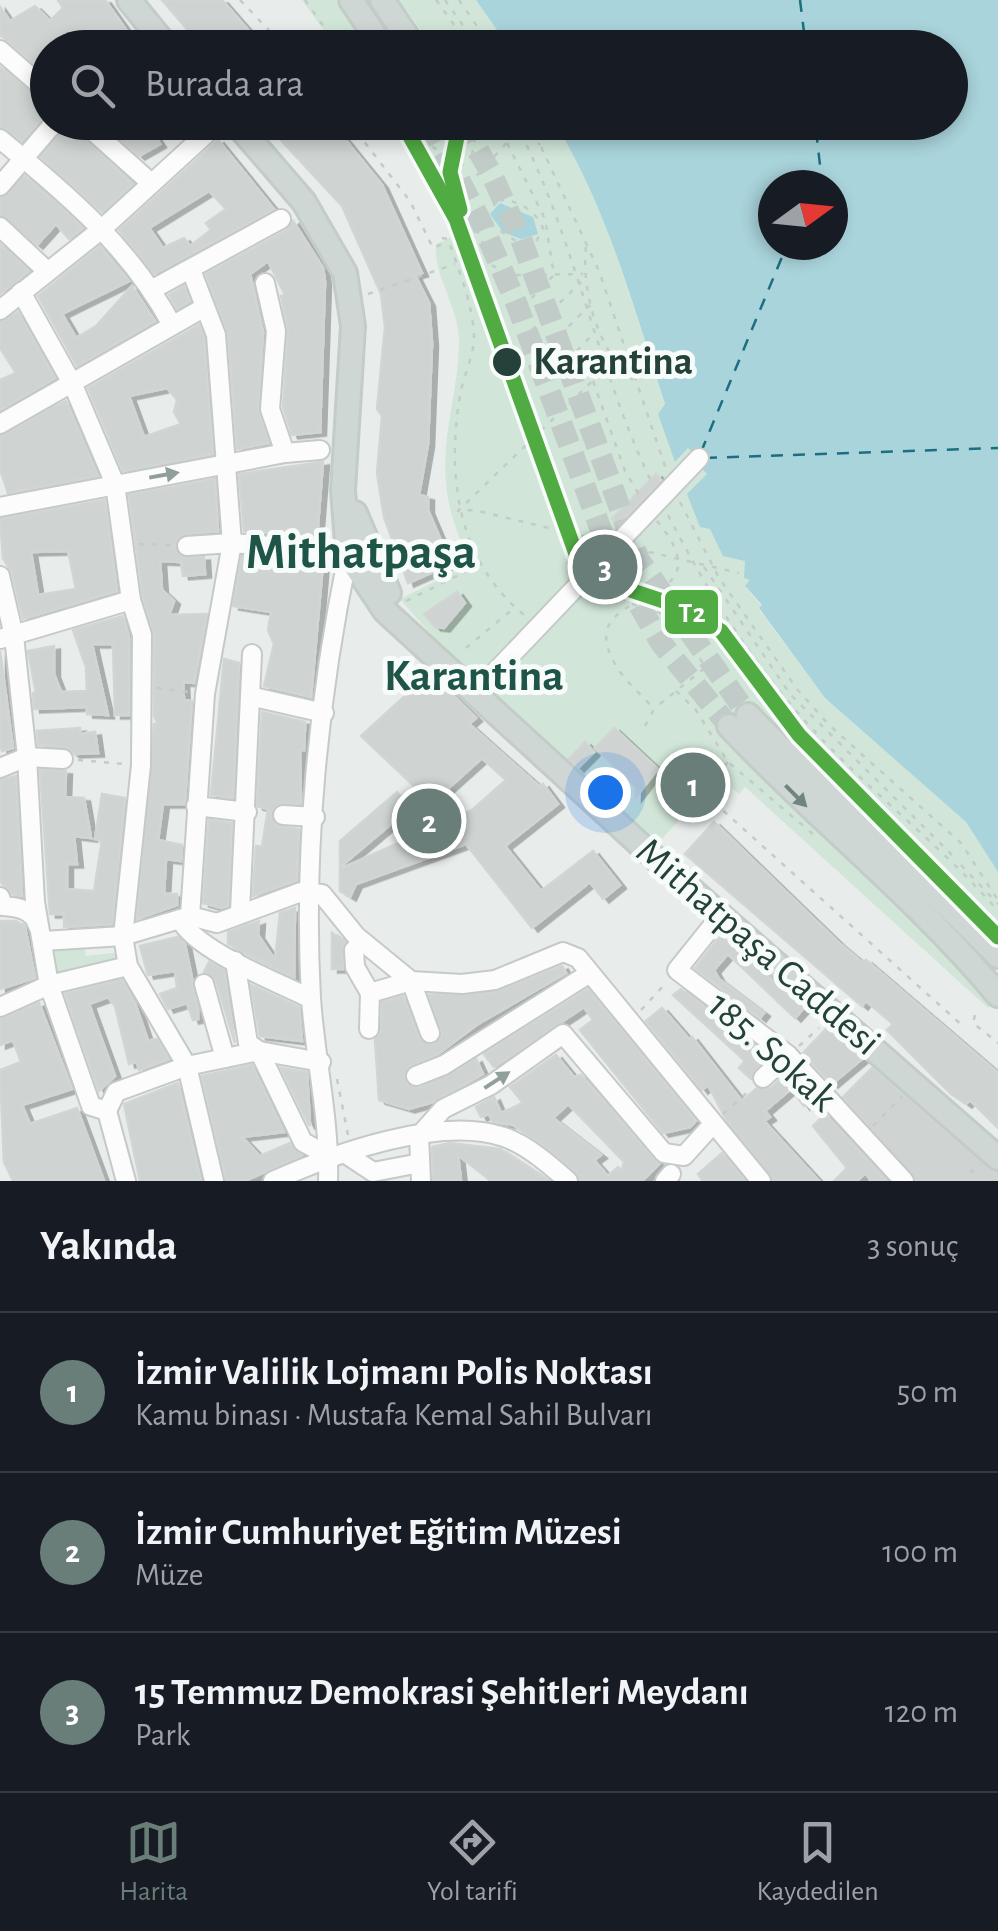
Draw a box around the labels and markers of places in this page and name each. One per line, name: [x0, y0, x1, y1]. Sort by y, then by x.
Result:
place label: Karantina: [533, 342, 693, 382]
marker: Karantina: [490, 345, 524, 379]
pin: 3: [572, 530, 638, 604]
pin: 1: [660, 748, 726, 822]
pin: 2: [396, 784, 462, 858]

